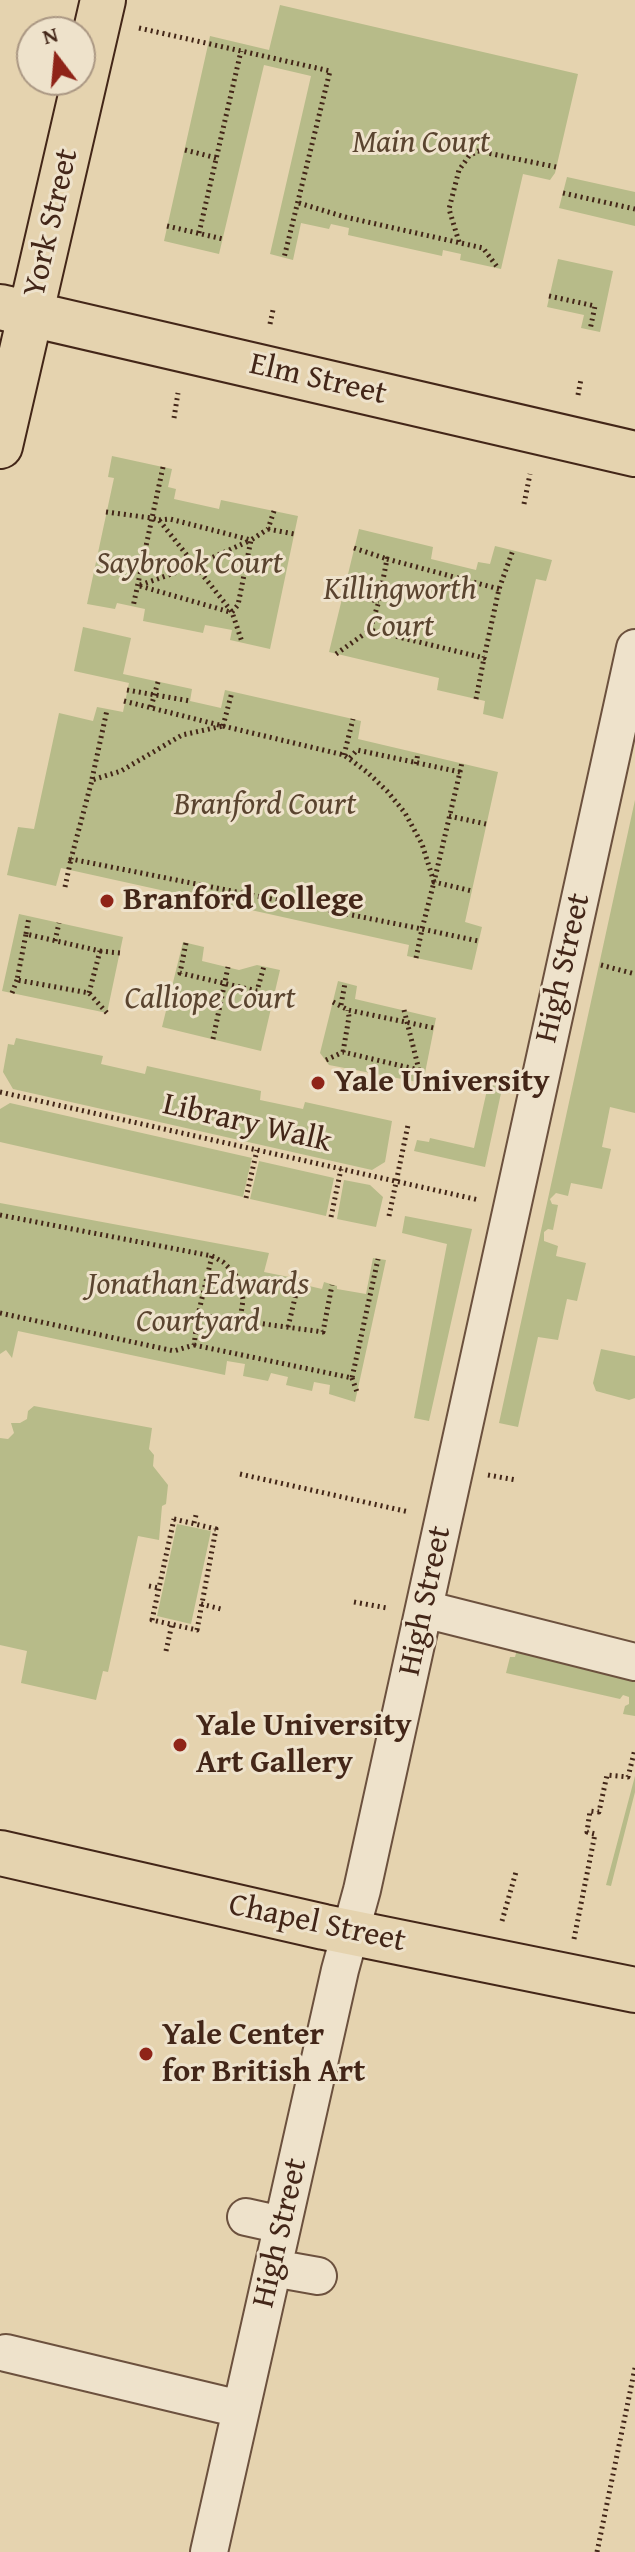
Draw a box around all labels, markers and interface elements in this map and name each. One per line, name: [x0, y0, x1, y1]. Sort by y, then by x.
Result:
north arrow: [16, 16, 96, 96]
text: N: [38, 17, 61, 52]
park label: Main Court: [352, 125, 490, 163]
street label: York Street: [16, 145, 88, 301]
street label: Elm Street: [246, 346, 390, 414]
park label: Saybrook Court: [95, 546, 283, 584]
park label: Killingworth Court: [323, 572, 477, 647]
park label: Branford Court: [174, 787, 356, 825]
place label: Branford College: [123, 882, 364, 920]
street label: High Street: [528, 890, 600, 1046]
marker: Branford College: [98, 892, 116, 910]
park label: Calliope Court: [125, 981, 295, 1019]
place label: Yale University: [334, 1064, 550, 1102]
marker: Yale University: [309, 1074, 327, 1092]
street label: Library Walk: [159, 1086, 335, 1162]
park label: Jonathan Edwards Courtyard: [87, 1267, 309, 1342]
street label: High Street: [391, 1523, 461, 1679]
place label: Yale University Art Gallery: [196, 1708, 412, 1783]
marker: Yale University Art Gallery: [171, 1736, 189, 1754]
street label: Chapel Street: [225, 1887, 409, 1961]
place label: Yale Center for British Art: [162, 2017, 365, 2092]
marker: Yale Center for British Art: [137, 2045, 155, 2063]
street label: High Street: [245, 2155, 317, 2311]

